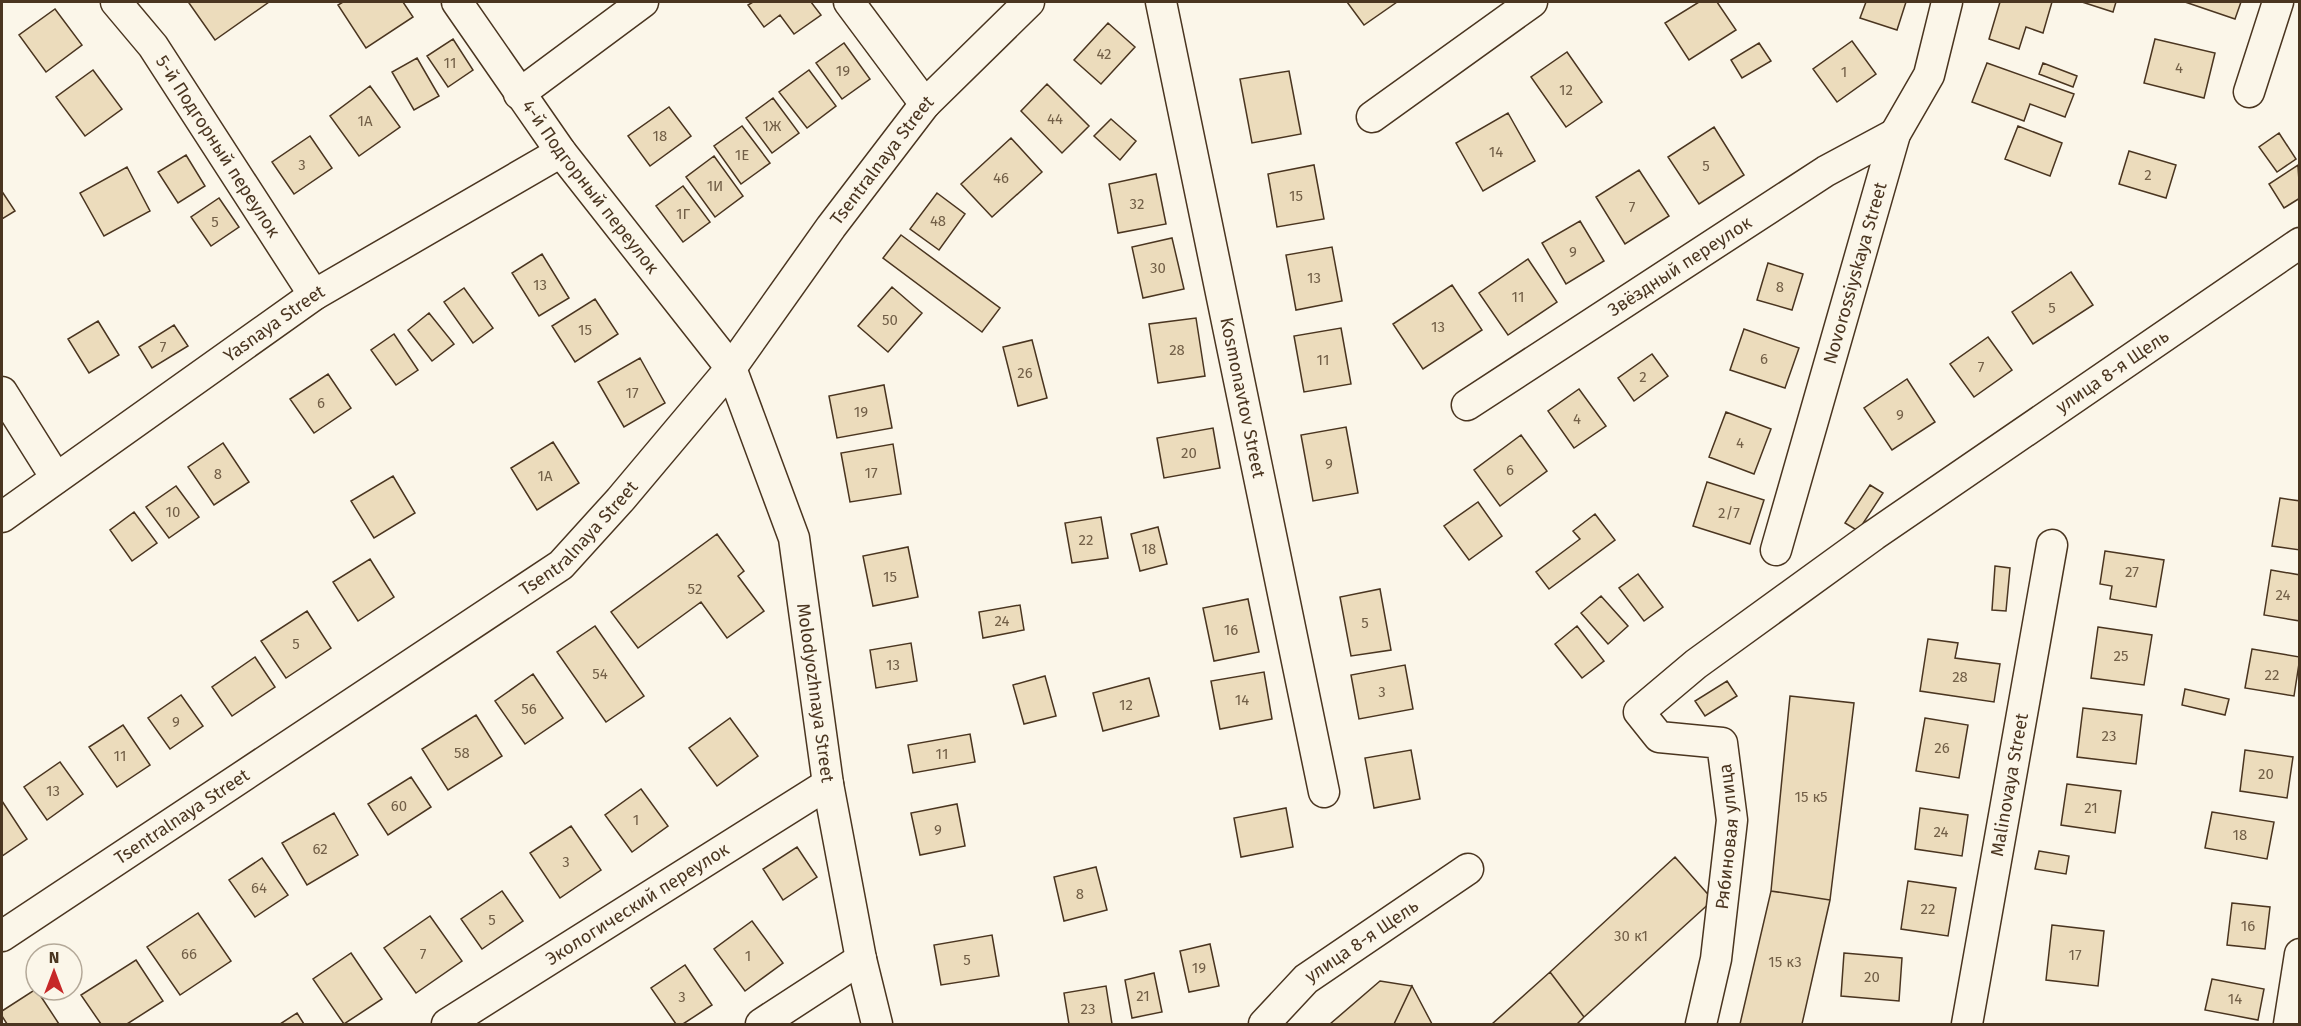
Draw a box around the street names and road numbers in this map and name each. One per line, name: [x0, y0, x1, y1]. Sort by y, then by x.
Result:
street label: 5-й Подгорный переулок: [151, 51, 285, 241]
street label: Tsentralnaya Street: [826, 90, 939, 229]
street label: 4-й Подгорный переулок: [517, 96, 664, 279]
street label: Novorossiyskaya Street: [1819, 179, 1892, 367]
street label: Звёздный переулок: [1604, 211, 1756, 321]
street label: Yasnaya Street: [219, 280, 329, 367]
street label: Kosmonavtov Street: [1215, 315, 1270, 480]
street label: улица 8-я Щель: [2052, 325, 2173, 418]
street label: Tsentralnaya Street: [515, 476, 643, 600]
street label: Molodyozhnaya Street: [792, 602, 839, 784]
street label: Malinovaya Street: [1986, 711, 2033, 858]
street label: Рябиновая улица: [1711, 762, 1743, 911]
street label: Tsentralnaya Street: [110, 764, 254, 869]
street label: Экологический переулок: [542, 838, 734, 970]
street label: улица 8-я Щель: [1301, 895, 1423, 987]

